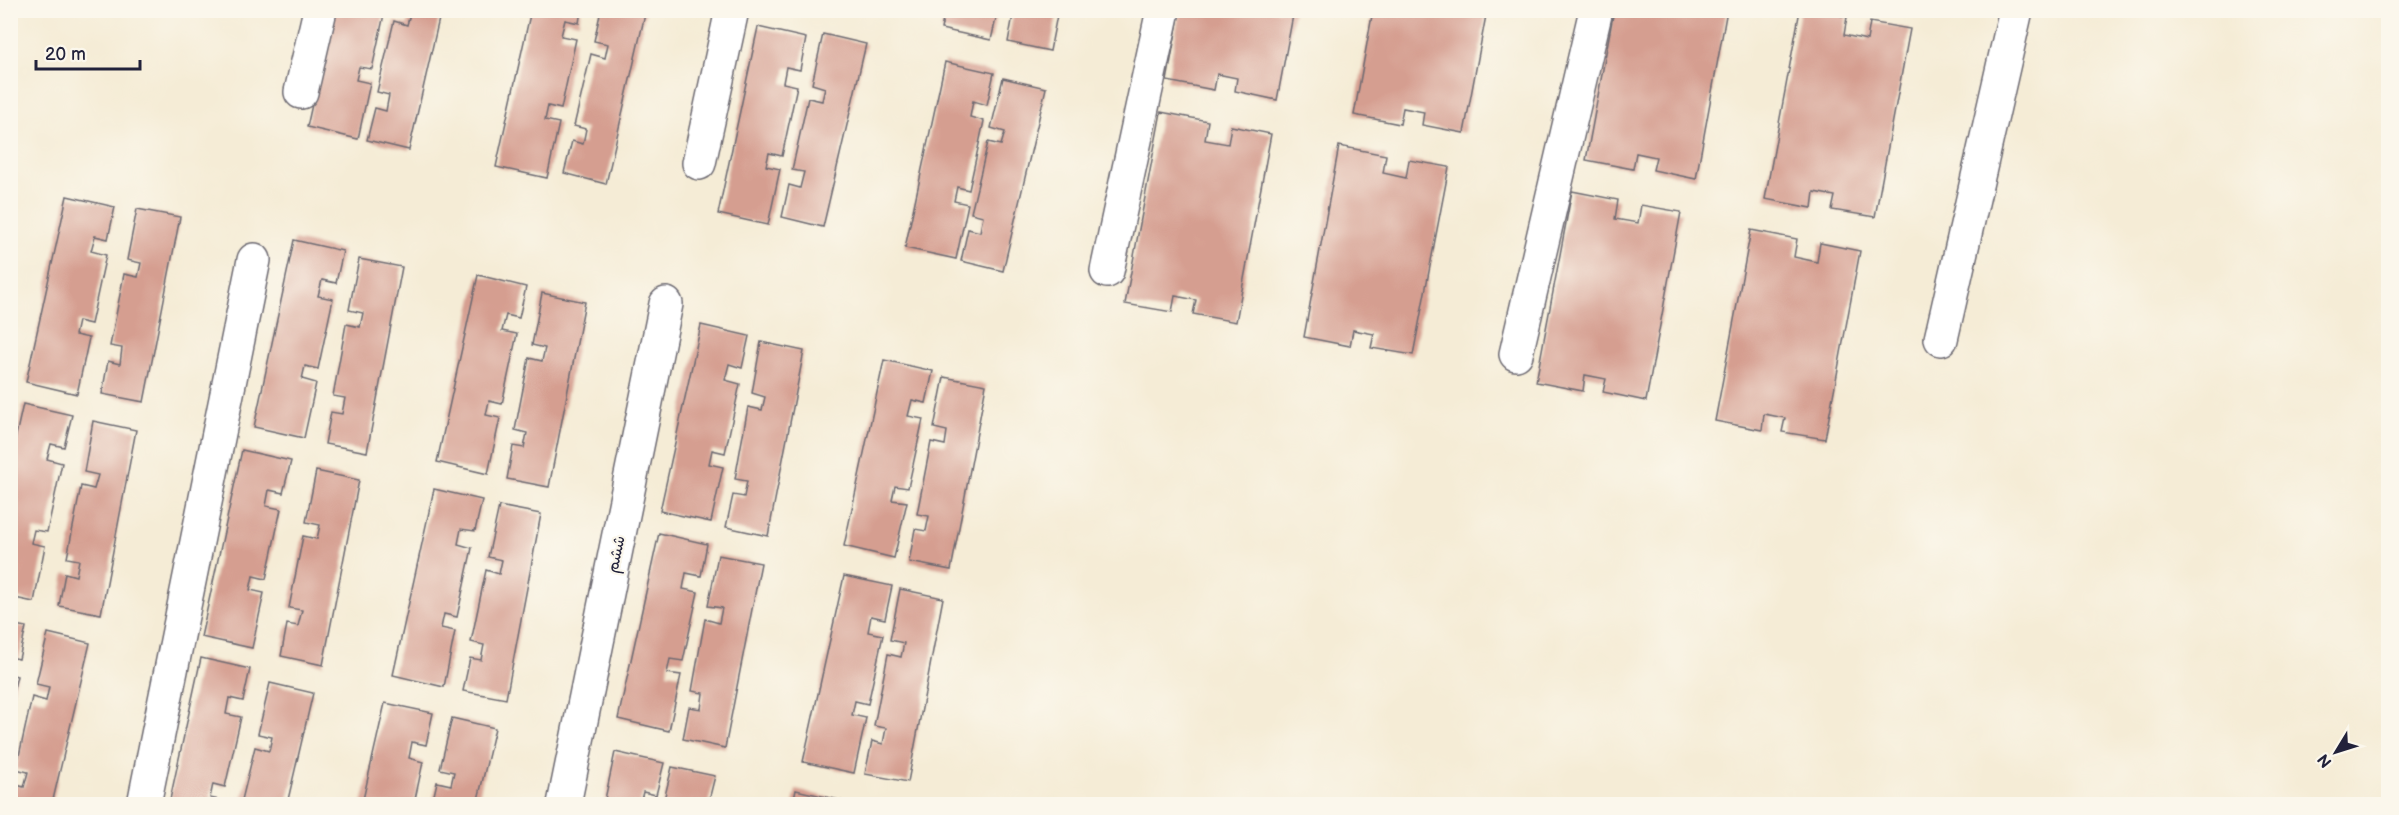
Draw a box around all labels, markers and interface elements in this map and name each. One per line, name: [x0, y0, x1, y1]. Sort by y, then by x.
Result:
scale bar: [36, 33, 140, 71]
text: 20 m: [45, 44, 86, 65]
street label: ششم: [603, 534, 632, 575]
north arrow: [2306, 722, 2366, 782]
text: N: [2314, 750, 2337, 771]

